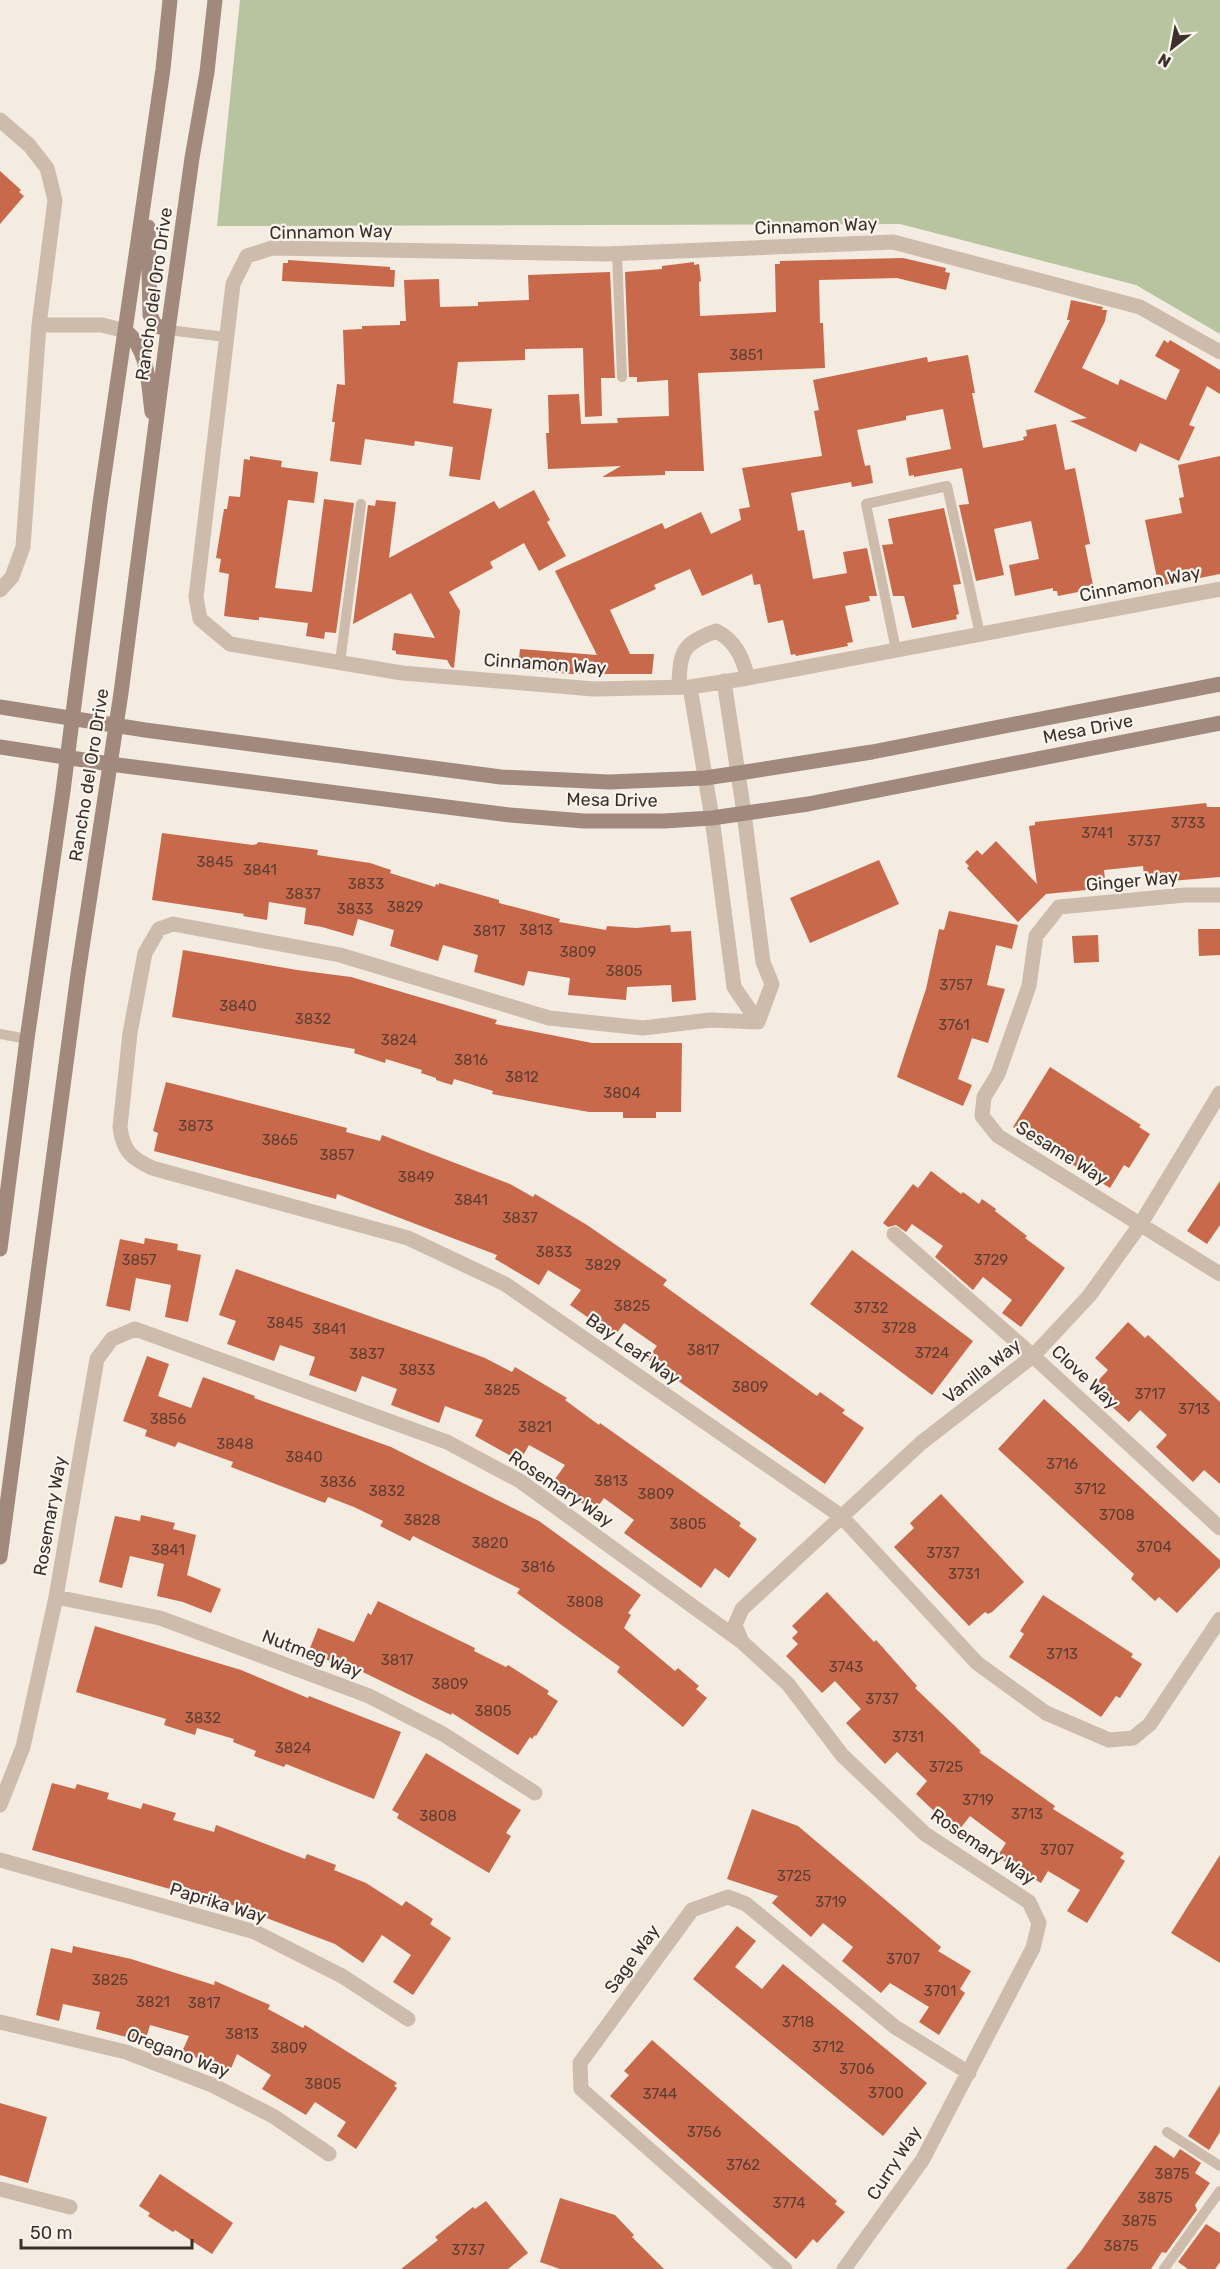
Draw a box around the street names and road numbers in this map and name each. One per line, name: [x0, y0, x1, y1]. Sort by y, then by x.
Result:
street label: Rancho del Oro Drive: [131, 206, 177, 382]
street label: Cinnamon Way: [754, 213, 878, 239]
street label: Cinnamon Way: [269, 220, 393, 244]
street label: Cinnamon Way: [1077, 561, 1203, 607]
street label: Cinnamon Way: [483, 649, 607, 679]
street label: Rancho del Oro Drive: [64, 687, 114, 863]
street label: Mesa Drive: [1041, 709, 1135, 749]
street label: Mesa Drive: [566, 788, 658, 812]
street label: Ginger Way: [1085, 866, 1179, 896]
street label: Sesame Way: [1012, 1116, 1112, 1190]
street label: Bay Leaf Way: [582, 1308, 684, 1390]
street label: Vanilla Way: [939, 1334, 1025, 1408]
street label: Clove Way: [1047, 1340, 1123, 1414]
street label: Rosemary Way: [505, 1446, 617, 1532]
street label: Rosemary Way: [29, 1454, 71, 1578]
street label: Nutmeg Way: [259, 1625, 365, 1683]
street label: Rosemary Way: [927, 1804, 1039, 1890]
street label: Paprika Way: [167, 1878, 269, 1928]
street label: Sage Way: [600, 1920, 664, 1998]
street label: Oregano Way: [123, 2023, 233, 2083]
street label: Curry Way: [862, 2122, 926, 2204]

